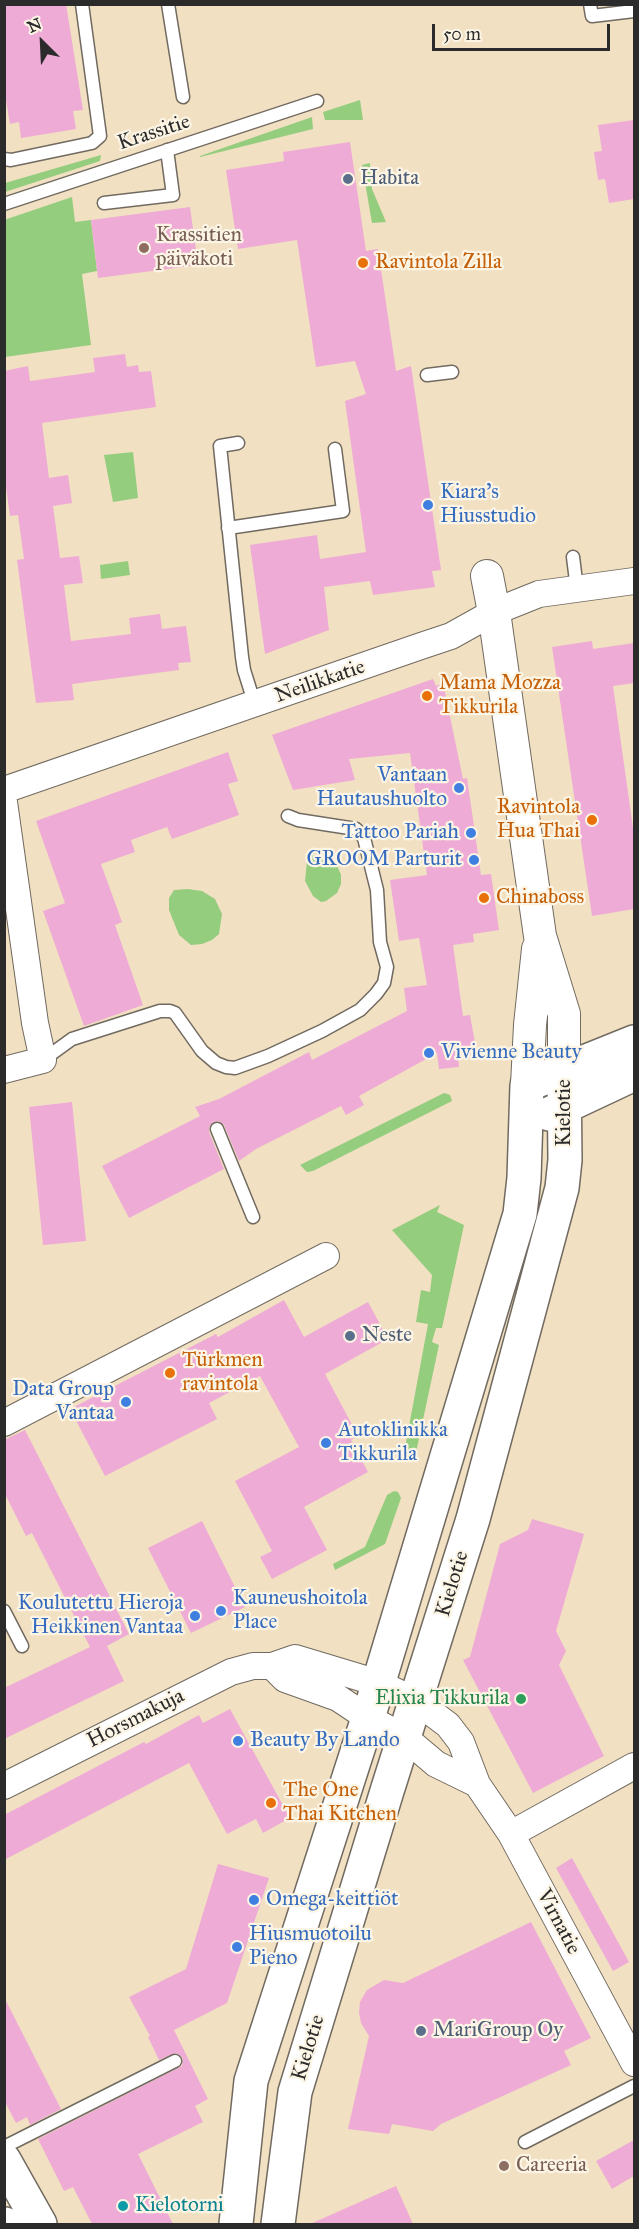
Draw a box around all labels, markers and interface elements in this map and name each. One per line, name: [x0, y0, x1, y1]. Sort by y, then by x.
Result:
north arrow: [12, 12, 72, 72]
scale bar: [435, 12, 614, 50]
text: N: [24, 14, 45, 37]
text: 50 m: [443, 23, 481, 45]
street label: Krassitie: [115, 110, 193, 156]
place label: Habita: [360, 166, 419, 192]
marker: Habita: [341, 172, 355, 186]
place label: Krassitien päiväkoti: [156, 223, 242, 273]
marker: Krassitien päiväkoti: [137, 241, 151, 255]
place label: Ravintola Zilla: [375, 250, 502, 276]
marker: Ravintola Zilla: [356, 256, 370, 270]
place label: Kiara's Hiusstudio: [440, 480, 536, 530]
marker: Kiara's Hiusstudio: [421, 498, 435, 512]
street label: Neilikkatie: [272, 655, 368, 709]
place label: Mama Mozza Tikkurila: [439, 671, 561, 721]
marker: Mama Mozza Tikkurila: [420, 689, 434, 703]
place label: Vantaan Hautaushuolto: [316, 763, 447, 813]
marker: Vantaan Hautaushuolto: [452, 781, 466, 795]
place label: Ravintola Hua Thai: [497, 795, 580, 845]
marker: Ravintola Hua Thai: [585, 813, 599, 827]
place label: Tattoo Pariah: [341, 820, 459, 846]
marker: Tattoo Pariah: [464, 826, 478, 840]
place label: GROOM Parturit: [306, 847, 462, 873]
marker: GROOM Parturit: [467, 853, 481, 867]
place label: Chinaboss: [496, 885, 584, 911]
marker: Chinaboss: [477, 891, 491, 905]
place label: Vivienne Beauty: [441, 1040, 582, 1066]
marker: Vivienne Beauty: [422, 1046, 436, 1060]
street label: Kielotie: [552, 1079, 578, 1147]
place label: Neste: [362, 1323, 412, 1349]
marker: Neste: [343, 1329, 357, 1343]
place label: Türkmen ravintola: [182, 1348, 263, 1398]
marker: Türkmen ravintola: [163, 1366, 177, 1380]
place label: Data Group Vantaa: [12, 1377, 114, 1427]
marker: Data Group Vantaa: [119, 1395, 133, 1409]
place label: Autoklinikka Tikkurila: [338, 1418, 448, 1468]
marker: Autoklinikka Tikkurila: [319, 1436, 333, 1450]
street label: Kielotie: [431, 1548, 475, 1620]
place label: Kauneushoitola Place: [233, 1586, 368, 1636]
place label: Koulutettu Hieroja Heikkinen Vantaa: [18, 1591, 183, 1641]
marker: Kauneushoitola Place: [214, 1604, 228, 1618]
marker: Koulutettu Hieroja Heikkinen Vantaa: [188, 1609, 202, 1623]
street label: Horsmakuja: [83, 1684, 189, 1754]
place label: Elixia Tikkurila: [375, 1686, 509, 1712]
marker: Elixia Tikkurila: [514, 1692, 528, 1706]
place label: Beauty By Lando: [250, 1728, 400, 1754]
marker: Beauty By Lando: [231, 1734, 245, 1748]
place label: The One Thai Kitchen: [283, 1778, 397, 1828]
marker: The One Thai Kitchen: [264, 1796, 278, 1810]
street label: Virnatie: [530, 1885, 586, 1959]
place label: Omega-keittiöt: [266, 1887, 398, 1913]
marker: Omega-keittiöt: [247, 1893, 261, 1907]
place label: Hiusmuotoilu Pieno: [249, 1922, 372, 1972]
marker: Hiusmuotoilu Pieno: [230, 1940, 244, 1954]
street label: Kielotie: [287, 2012, 331, 2084]
place label: MariGroup Oy: [433, 2018, 563, 2044]
marker: MariGroup Oy: [414, 2024, 428, 2038]
place label: Careeria: [516, 2153, 587, 2179]
marker: Careeria: [497, 2159, 511, 2173]
place label: Kielotorni: [135, 2193, 224, 2219]
marker: Kielotorni: [116, 2199, 130, 2213]

